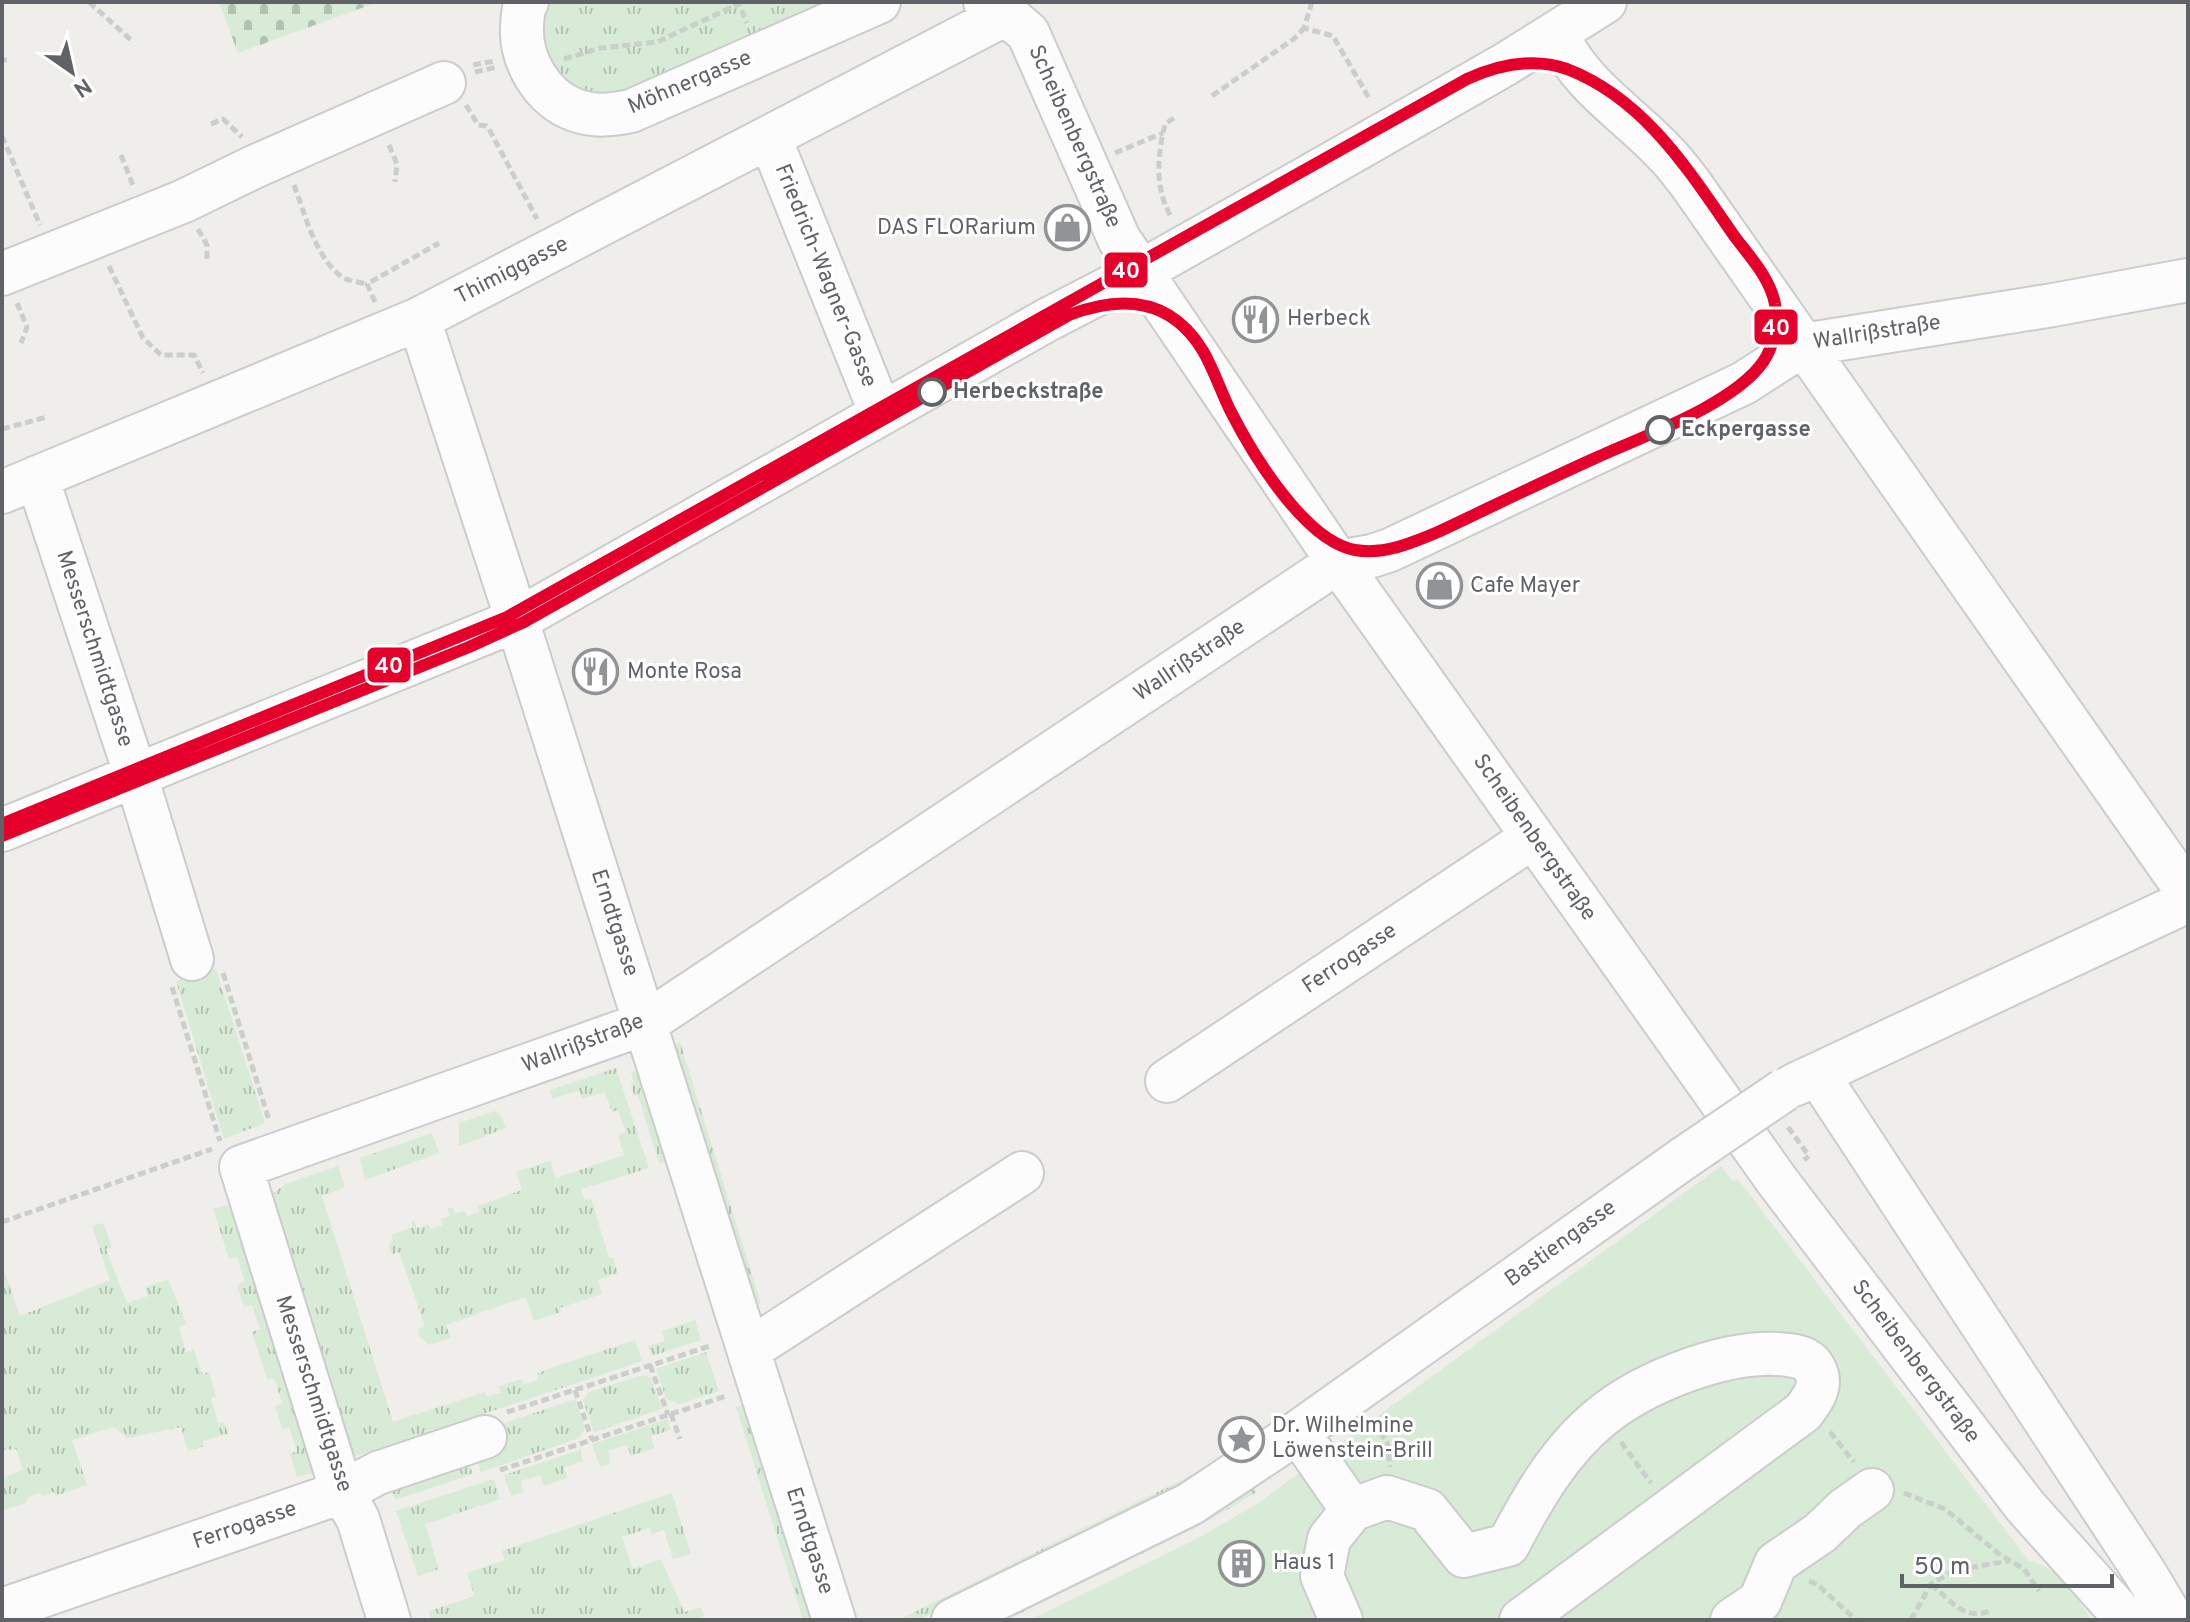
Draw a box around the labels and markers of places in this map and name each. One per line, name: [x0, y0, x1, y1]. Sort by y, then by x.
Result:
shop icon: DAS FLORarium: [1043, 204, 1091, 252]
place label: DAS FLORarium: [877, 215, 1036, 242]
restaurant icon: Herbeck: [1232, 295, 1280, 343]
place label: Herbeck: [1287, 306, 1371, 333]
marker: Herbeckstraße: [918, 378, 946, 406]
place label: Herbeckstraße: [953, 379, 1104, 406]
marker: Eckpergasse: [1646, 416, 1674, 444]
place label: Eckpergasse: [1681, 417, 1811, 444]
shop icon: Cafe Mayer: [1415, 562, 1463, 610]
place label: Cafe Mayer: [1470, 573, 1581, 600]
restaurant icon: Monte Rosa: [572, 648, 620, 696]
place label: Monte Rosa: [627, 659, 742, 686]
place label: Dr. Wilhelmine Löwenstein-Brill: [1272, 1413, 1433, 1465]
place icon: Dr. Wilhelmine Löwenstein-Brill: [1217, 1415, 1265, 1463]
building icon: Haus 1: [1218, 1539, 1266, 1587]
place label: Haus 1: [1273, 1550, 1335, 1577]

